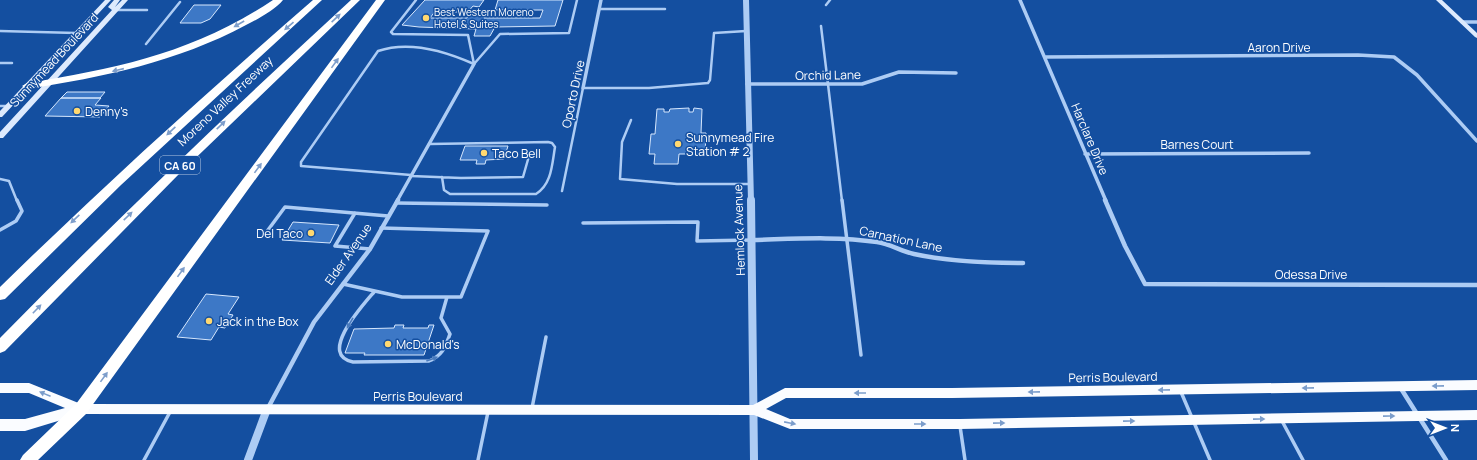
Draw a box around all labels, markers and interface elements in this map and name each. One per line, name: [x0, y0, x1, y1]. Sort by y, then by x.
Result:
place label: Best Western Moreno Hotel & Suites: [434, 5, 534, 31]
street label: Sunnymead Boulevard: [6, 9, 102, 111]
marker: Best Western Moreno Hotel & Suites: [421, 13, 431, 23]
one-way arrow: [332, 14, 341, 23]
one-way arrow: [233, 21, 245, 28]
one-way arrow: [284, 21, 294, 30]
street label: Aaron Drive: [1247, 39, 1311, 56]
street label: Moreno Valley Freeway: [174, 52, 277, 150]
one-way arrow: [331, 57, 339, 68]
street label: Oporto Drive: [557, 58, 589, 130]
street label: Orchid Lane: [795, 66, 861, 84]
one-way arrow: [112, 68, 124, 74]
street label: Harclare Drive: [1067, 100, 1113, 178]
place label: Denny's: [85, 103, 128, 120]
marker: Denny's: [72, 106, 82, 116]
one-way arrow: [216, 120, 226, 130]
one-way arrow: [166, 126, 176, 135]
place label: Sunnymead Fire Station # 2: [686, 129, 774, 160]
street label: Barnes Court: [1160, 136, 1234, 153]
marker: Sunnymead Fire Station # 2: [673, 139, 683, 149]
place label: Taco Bell: [492, 145, 541, 162]
marker: Taco Bell: [479, 148, 489, 158]
road number: CA 60: [160, 156, 200, 174]
one-way arrow: [254, 162, 262, 173]
street label: Hemlock Avenue: [729, 184, 749, 276]
one-way arrow: [123, 211, 133, 221]
one-way arrow: [71, 214, 80, 223]
street label: Elder Avenue: [321, 220, 375, 288]
street label: Carnation Lane: [858, 222, 944, 256]
place label: Del Taco: [256, 225, 303, 242]
marker: Del Taco: [306, 228, 316, 238]
street label: Odessa Drive: [1275, 266, 1347, 283]
one-way arrow: [177, 267, 185, 278]
one-way arrow: [32, 304, 42, 314]
place label: Jack in the Box: [217, 313, 299, 330]
marker: Jack in the Box: [204, 316, 214, 326]
one-way arrow: [347, 317, 354, 329]
place label: McDonald's: [396, 336, 460, 353]
marker: McDonald's: [383, 339, 393, 349]
one-way arrow: [427, 356, 439, 362]
street label: Perris Boulevard: [1068, 368, 1158, 386]
one-way arrow: [100, 372, 108, 383]
one-way arrow: [1432, 382, 1444, 389]
one-way arrow: [1301, 385, 1314, 391]
one-way arrow: [1157, 387, 1170, 393]
street label: Perris Boulevard: [373, 388, 463, 405]
one-way arrow: [1027, 389, 1040, 395]
one-way arrow: [853, 390, 866, 396]
one-way arrow: [39, 391, 51, 397]
north arrow: [1425, 408, 1465, 448]
one-way arrow: [1383, 413, 1395, 420]
one-way arrow: [1253, 416, 1266, 422]
one-way arrow: [1123, 418, 1136, 424]
one-way arrow: [784, 420, 797, 426]
one-way arrow: [993, 420, 1006, 426]
one-way arrow: [914, 421, 927, 427]
text: N: [1448, 424, 1463, 432]

